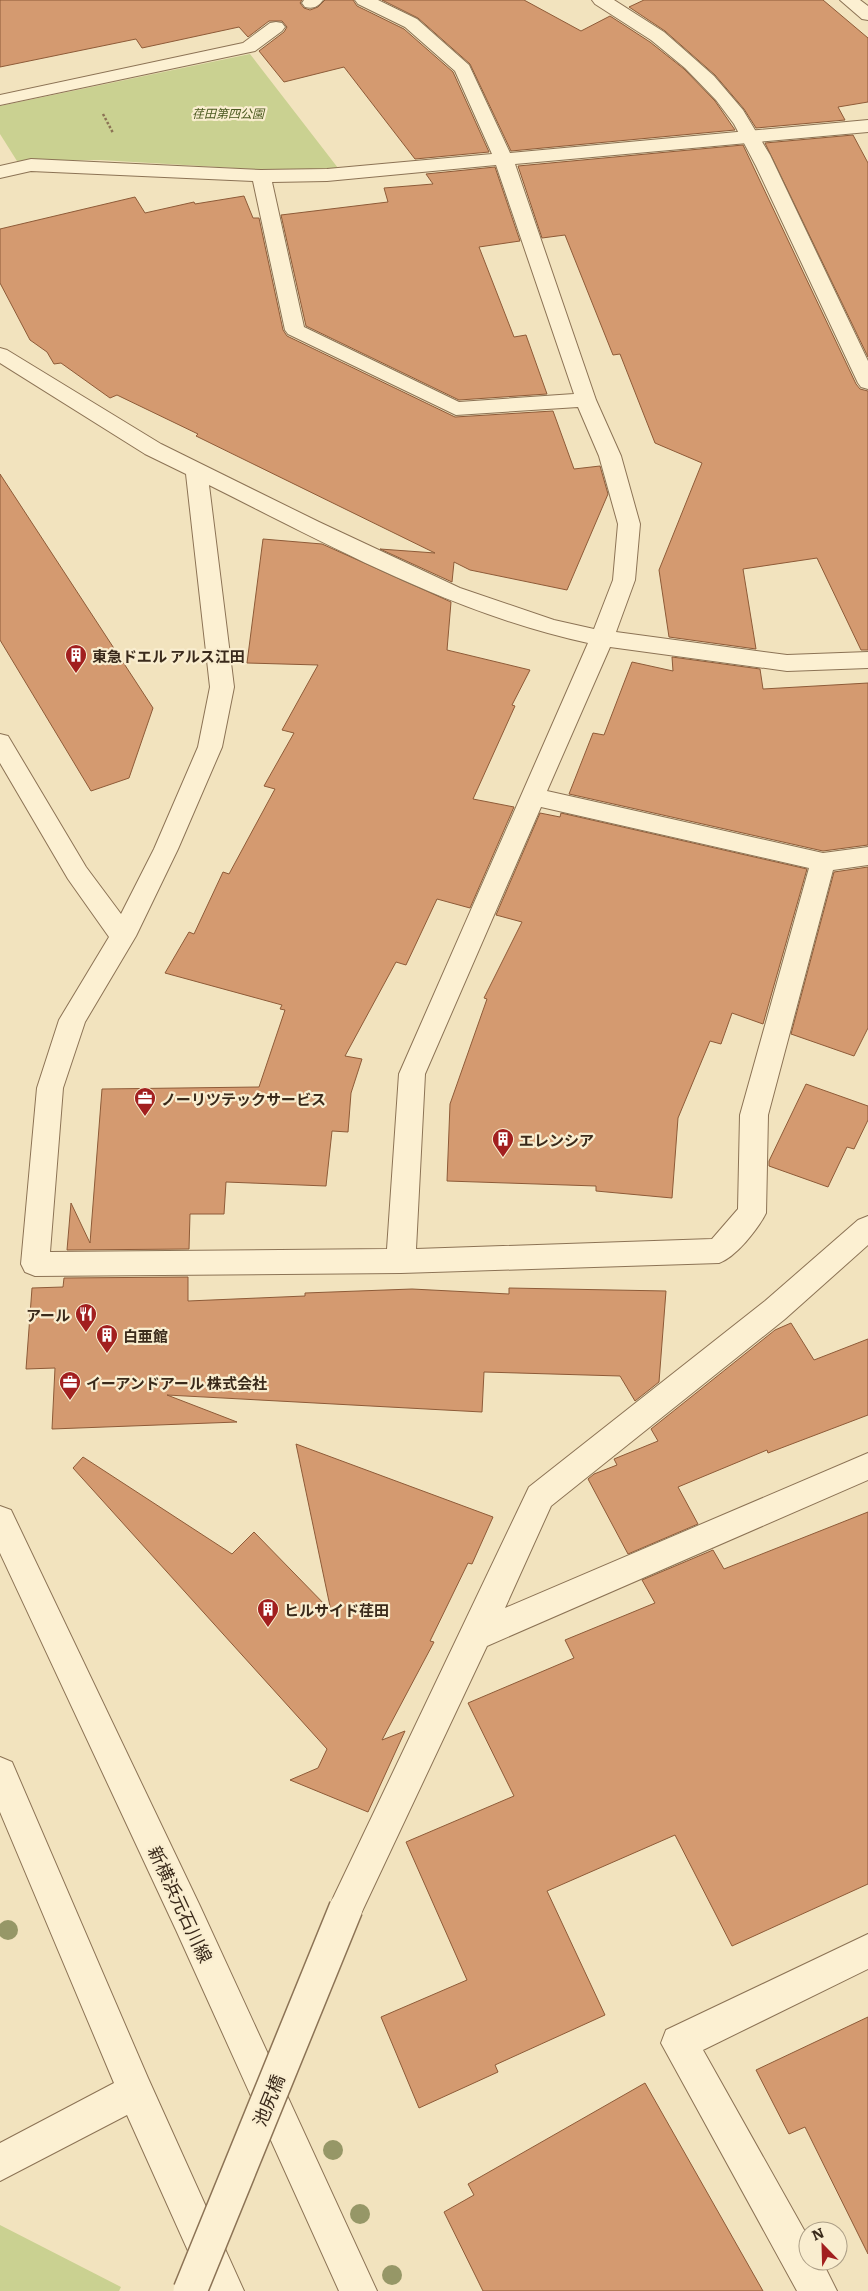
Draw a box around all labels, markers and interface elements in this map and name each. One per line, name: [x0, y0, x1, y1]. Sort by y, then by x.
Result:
park label: 荏田第四公園: [192, 104, 266, 122]
building icon: 東急ドエル アルス江田: [64, 643, 88, 674]
place label: 東急ドエル アルス江田: [92, 644, 245, 667]
office icon: ノーリツテックサービス: [133, 1086, 157, 1117]
place label: ノーリツテックサービス: [161, 1087, 326, 1110]
building icon: エレンシア: [491, 1127, 515, 1158]
place label: エレンシア: [519, 1128, 594, 1151]
restaurant icon: アール: [74, 1302, 98, 1333]
place label: アール: [26, 1303, 70, 1326]
building icon: 白亜館: [95, 1323, 119, 1354]
place label: 白亜館: [123, 1324, 168, 1347]
office icon: イーアンドアール 株式会社: [58, 1370, 82, 1401]
place label: イーアンドアール 株式会社: [86, 1371, 267, 1394]
building icon: ヒルサイド荏田: [256, 1597, 280, 1628]
place label: ヒルサイド荏田: [284, 1598, 389, 1621]
street label: 新横浜元石川線: [142, 1841, 220, 1967]
street label: 池尻橋: [245, 2070, 291, 2130]
north arrow: [798, 2221, 848, 2271]
text: N: [808, 2222, 827, 2245]

